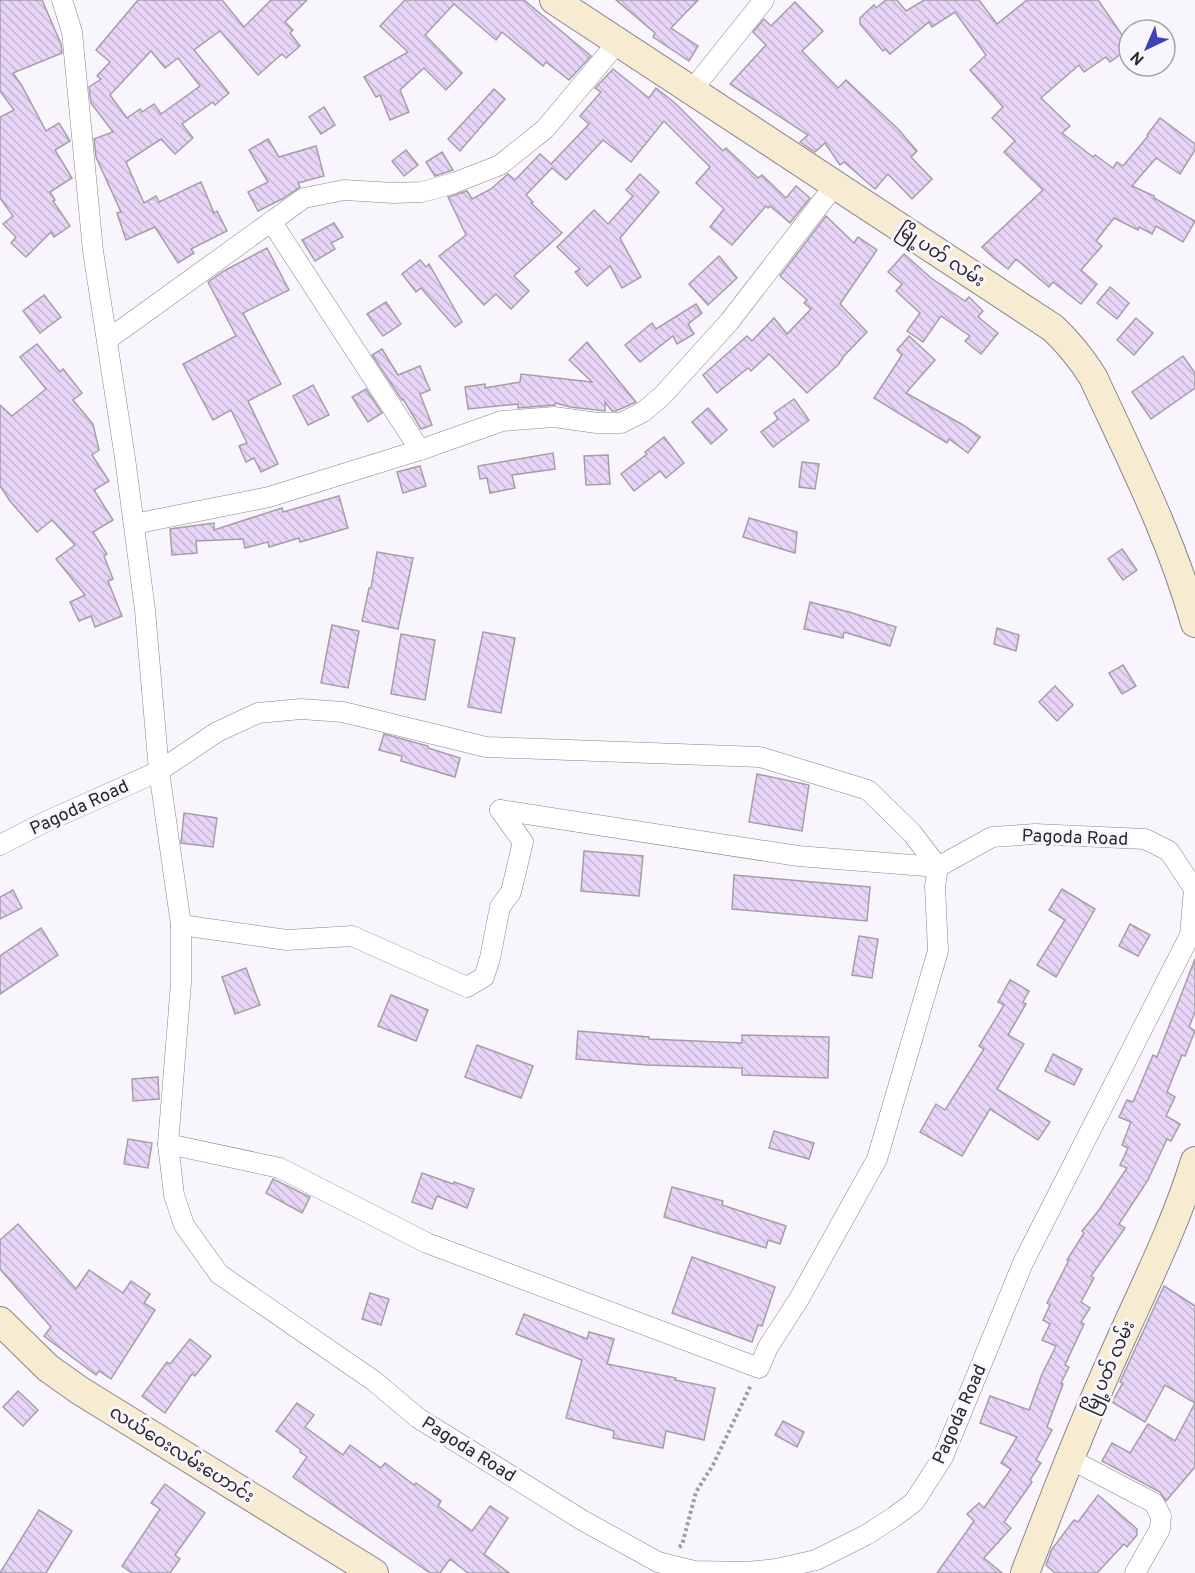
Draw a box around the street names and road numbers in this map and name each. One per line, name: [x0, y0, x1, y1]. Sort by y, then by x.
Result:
street label: မြို့ပတ် လမ်း: [891, 216, 991, 295]
street label: Pagoda Road: [26, 775, 133, 841]
street label: Pagoda Road: [1021, 825, 1129, 852]
street label: မြို့ပတ် လမ်း: [1076, 1316, 1143, 1419]
street label: Pagoda Road: [928, 1361, 993, 1468]
street label: လယ်ဝေးလမ်းဟောင်း: [105, 1399, 259, 1509]
street label: Pagoda Road: [417, 1412, 519, 1488]

